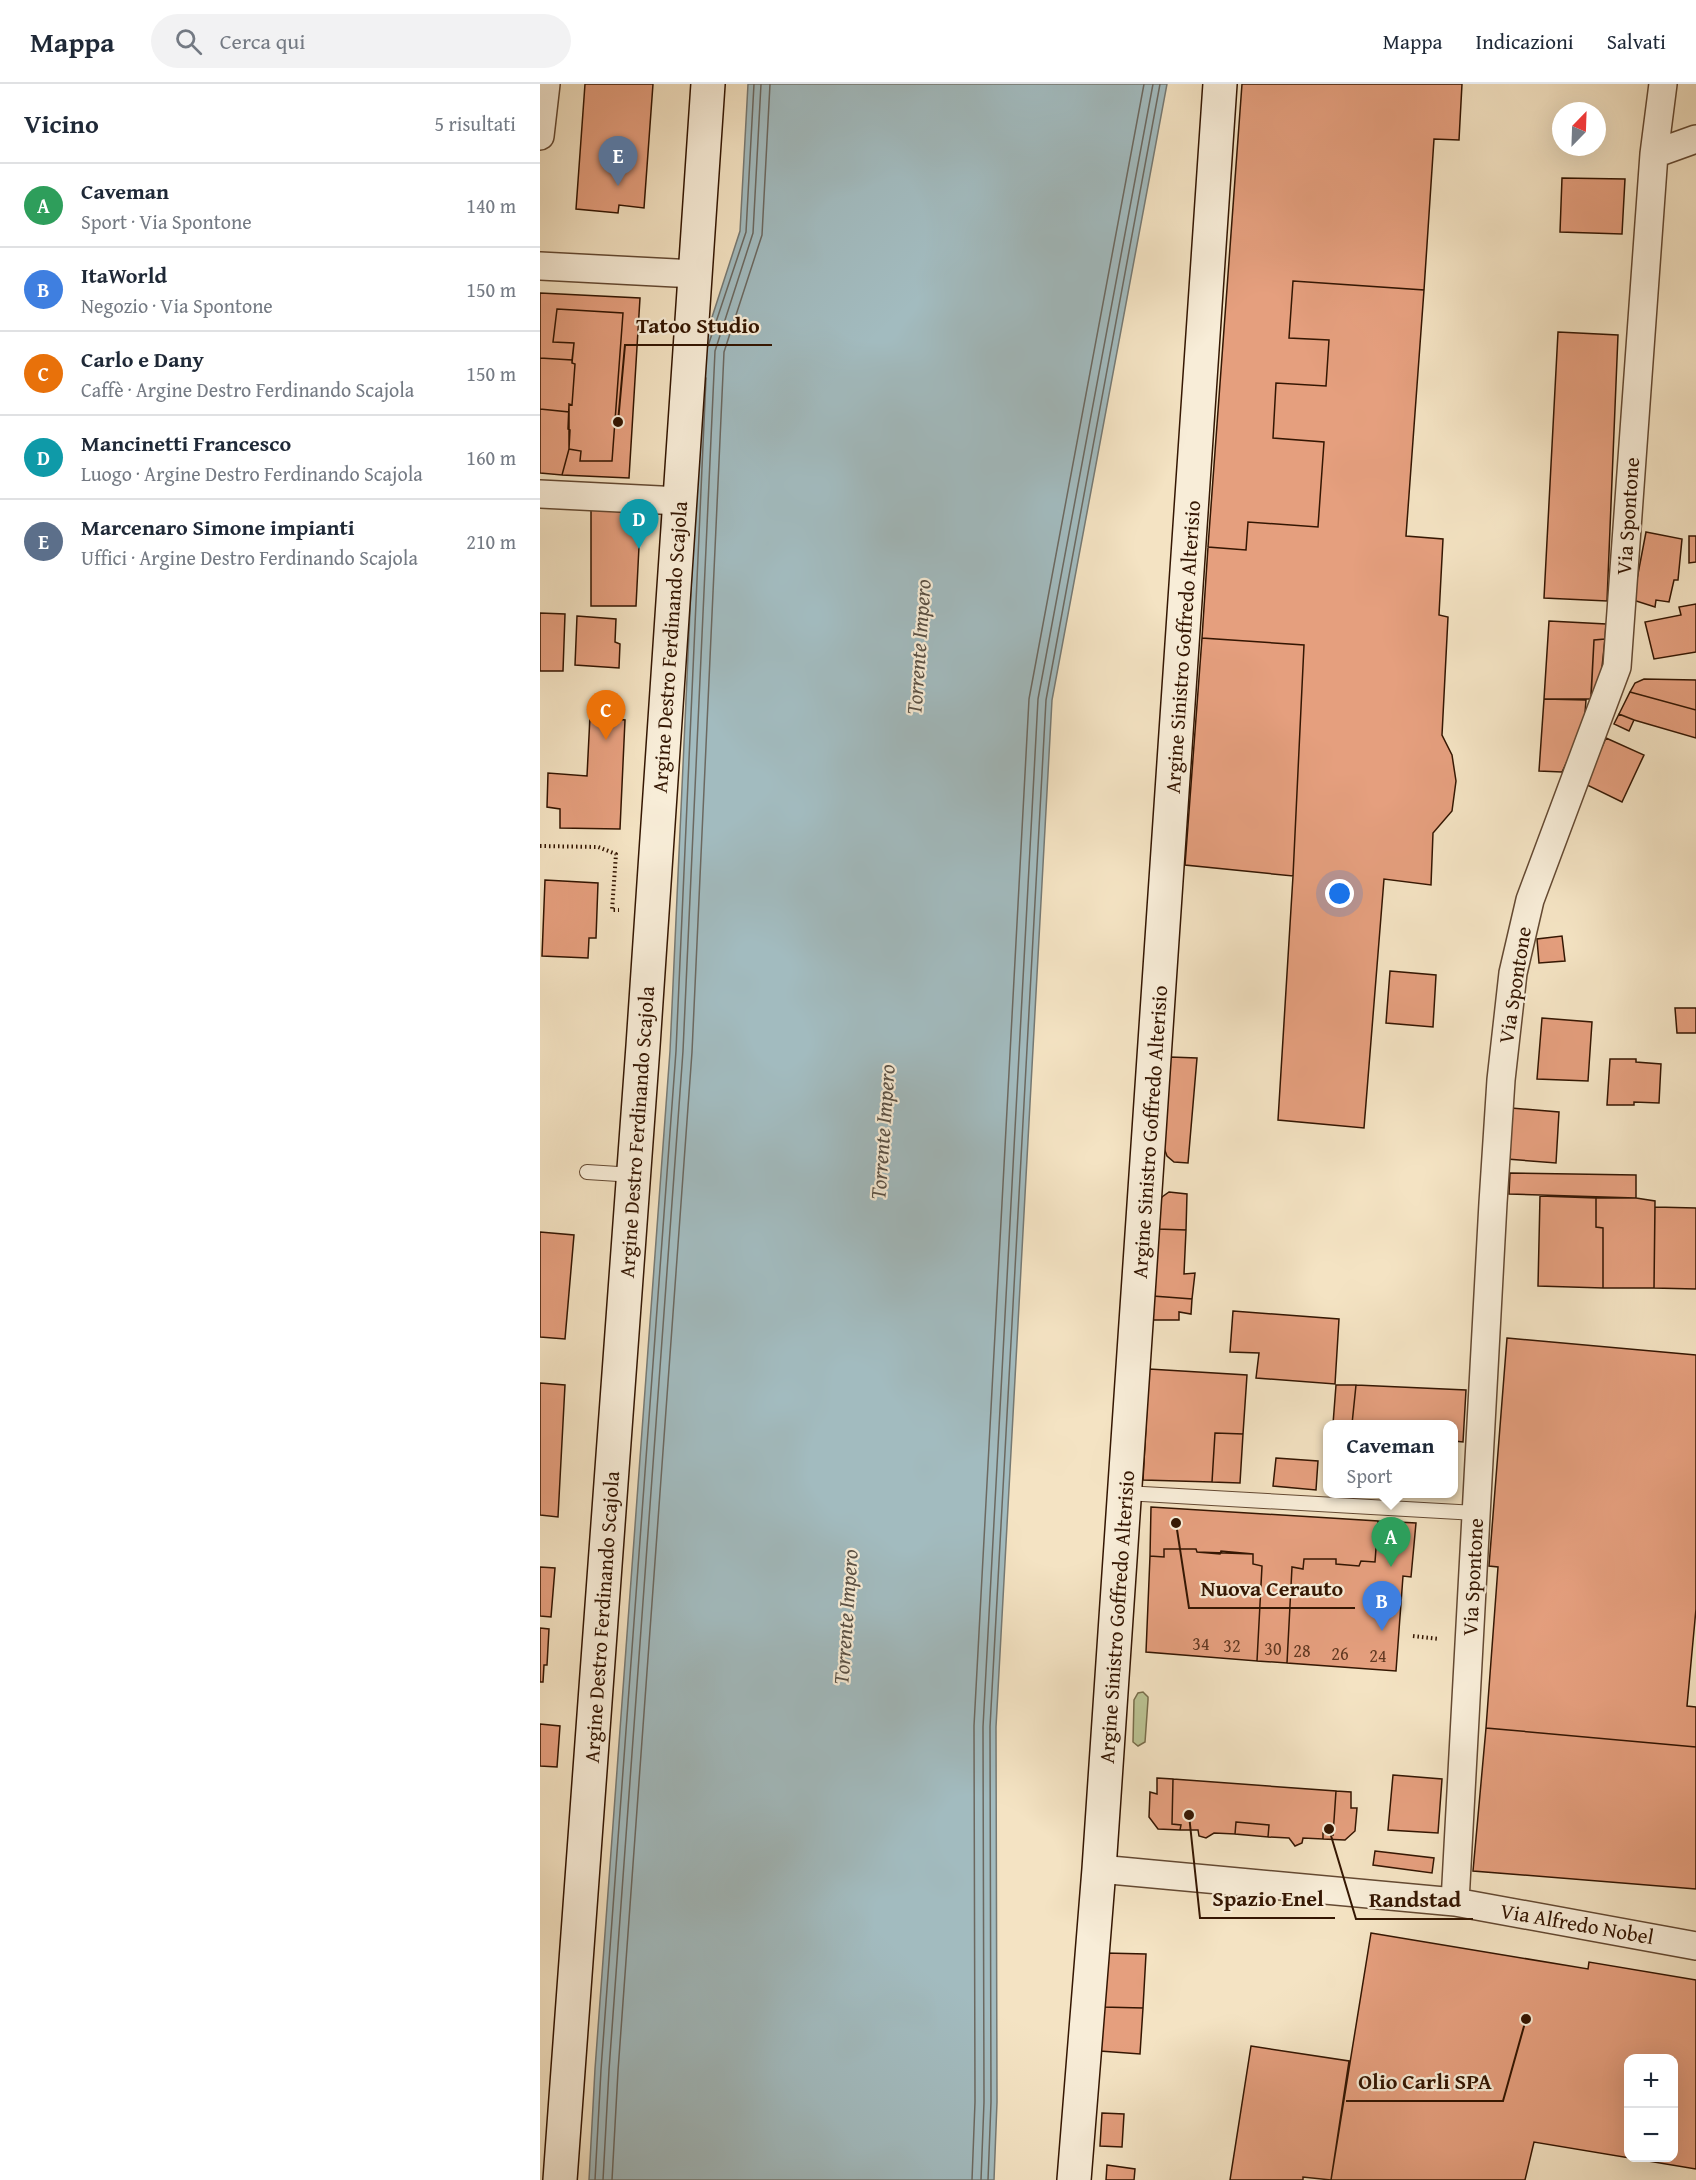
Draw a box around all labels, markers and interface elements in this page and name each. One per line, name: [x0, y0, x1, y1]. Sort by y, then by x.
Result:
search box: [151, 14, 571, 68]
text: Mappa: [30, 21, 115, 62]
icon: search: [172, 25, 205, 58]
text: Cerca qui: [220, 25, 305, 57]
text: Mappa: [1383, 26, 1443, 57]
text: Indicazioni: [1476, 26, 1574, 57]
text: Salvati: [1607, 26, 1666, 57]
north arrow: [1552, 102, 1606, 156]
text: Vicino: [24, 104, 99, 143]
text: 5 risultati: [435, 109, 516, 138]
pin: E: [598, 136, 638, 186]
text: Caveman: [81, 175, 169, 207]
text: A: [37, 191, 50, 220]
text: 140 m: [466, 191, 516, 220]
text: Sport · Via Spontone: [81, 207, 252, 236]
text: ItaWorld: [81, 259, 167, 291]
text: B: [37, 275, 50, 304]
text: 150 m: [466, 275, 516, 304]
text: Negozio · Via Spontone: [81, 291, 273, 320]
callout: Tatoo Studio: [625, 305, 772, 345]
text: Tatoo Studio: [636, 309, 760, 341]
text: Carlo e Dany: [81, 343, 204, 375]
text: C: [38, 359, 49, 388]
text: 150 m: [466, 359, 516, 388]
text: Caffè · Argine Destro Ferdinando Scajola: [81, 375, 414, 404]
text: Mancinetti Francesco: [81, 427, 291, 459]
text: D: [37, 443, 50, 472]
text: 160 m: [466, 443, 516, 472]
street label: Via Spontone: [1608, 456, 1647, 576]
text: Luogo · Argine Destro Ferdinando Scajola: [81, 459, 423, 488]
street label: Argine Sinistro Goffredo Alterisio: [1157, 499, 1208, 795]
pin: D: [620, 500, 658, 549]
street label: Argine Destro Ferdinando Scajola: [644, 500, 695, 794]
text: Marcenaro Simone impianti: [81, 511, 355, 543]
text: E: [38, 527, 49, 556]
text: 210 m: [466, 527, 516, 556]
text: Uffici · Argine Destro Ferdinando Scajola: [81, 543, 418, 572]
water label: Torrente Impero: [897, 578, 939, 716]
pin: C: [586, 690, 626, 740]
your location: [1325, 879, 1354, 908]
street label: Via Spontone: [1490, 924, 1539, 1046]
street label: Argine Sinistro Goffredo Alterisio: [1124, 984, 1175, 1280]
street label: Argine Destro Ferdinando Scajola: [611, 985, 662, 1279]
water label: Torrente Impero: [861, 1063, 903, 1201]
popup: [1323, 1420, 1458, 1498]
text: Caveman: [1346, 1429, 1435, 1461]
text: Sport: [1346, 1461, 1393, 1490]
street label: Argine Sinistro Goffredo Alterisio: [1091, 1469, 1142, 1765]
street label: Argine Destro Ferdinando Scajola: [576, 1470, 627, 1764]
street label: Via Spontone: [1454, 1517, 1491, 1637]
pin: A: [1372, 1518, 1410, 1567]
water label: Torrente Impero: [824, 1548, 866, 1686]
callout: Nuova Cerauto: [1189, 1568, 1355, 1608]
text: Nuova Cerauto: [1201, 1572, 1344, 1604]
pin: B: [1362, 1582, 1402, 1631]
house number: 34: [1192, 1630, 1210, 1657]
house number: 32: [1223, 1632, 1241, 1659]
house number: 30: [1264, 1635, 1282, 1662]
house number: 28: [1293, 1637, 1311, 1664]
house number: 26: [1331, 1640, 1349, 1667]
house number: 24: [1369, 1642, 1387, 1669]
callout: Spazio Enel: [1200, 1878, 1335, 1918]
callout: Randstad: [1356, 1879, 1473, 1919]
text: Spazio Enel: [1212, 1882, 1324, 1914]
text: Randstad: [1369, 1883, 1461, 1915]
street label: Via Alfredo Nobel: [1498, 1895, 1656, 1952]
map controls: [1624, 2054, 1678, 2162]
button: +: [1624, 2054, 1678, 2108]
callout: Olio Carli SPA: [1346, 2061, 1503, 2101]
text: Olio Carli SPA: [1358, 2065, 1492, 2097]
button: −: [1624, 2108, 1678, 2162]

